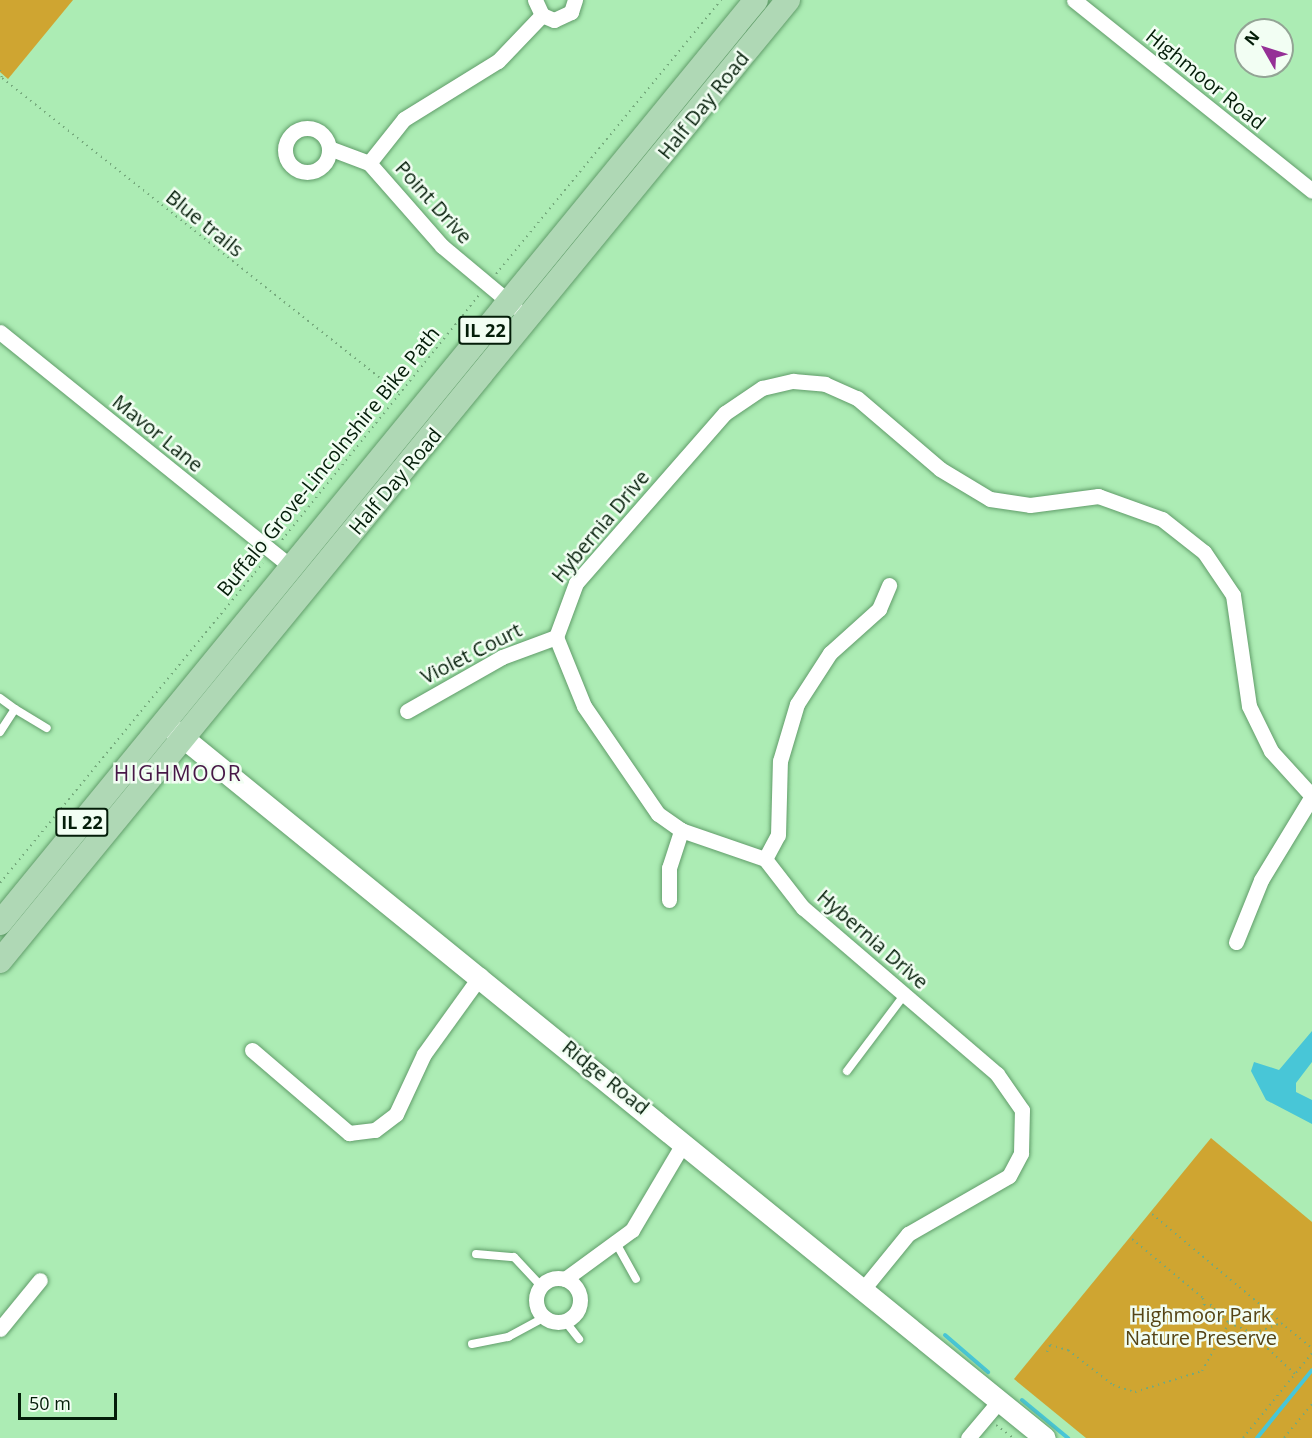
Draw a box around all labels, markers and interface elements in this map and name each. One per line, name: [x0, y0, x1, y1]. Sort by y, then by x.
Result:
north arrow: [1234, 18, 1294, 78]
street label: Highmoor Road: [1141, 24, 1271, 134]
text: N: [1239, 26, 1264, 50]
street label: Half Day Road: [652, 46, 754, 164]
street label: Point Drive: [391, 156, 477, 248]
street label: Blue trails: [161, 185, 249, 261]
road number: IL 22: [458, 315, 512, 345]
street label: Buffalo Grove-Lincolnshire Bike Path: [212, 321, 444, 601]
street label: Mavor Lane: [108, 389, 208, 477]
street label: Half Day Road: [344, 423, 446, 539]
street label: Hybernia Drive: [546, 465, 654, 587]
street label: Violet Court: [417, 617, 525, 689]
district label: HIGHMOOR: [114, 760, 242, 786]
road number: IL 22: [55, 807, 109, 837]
street label: Hybernia Drive: [813, 884, 933, 994]
street label: Ridge Road: [558, 1035, 654, 1119]
park label: Highmoor Park Nature Preserve: [1125, 1302, 1277, 1349]
scale bar: [21, 1381, 120, 1419]
text: 50 m: [29, 1391, 71, 1415]

